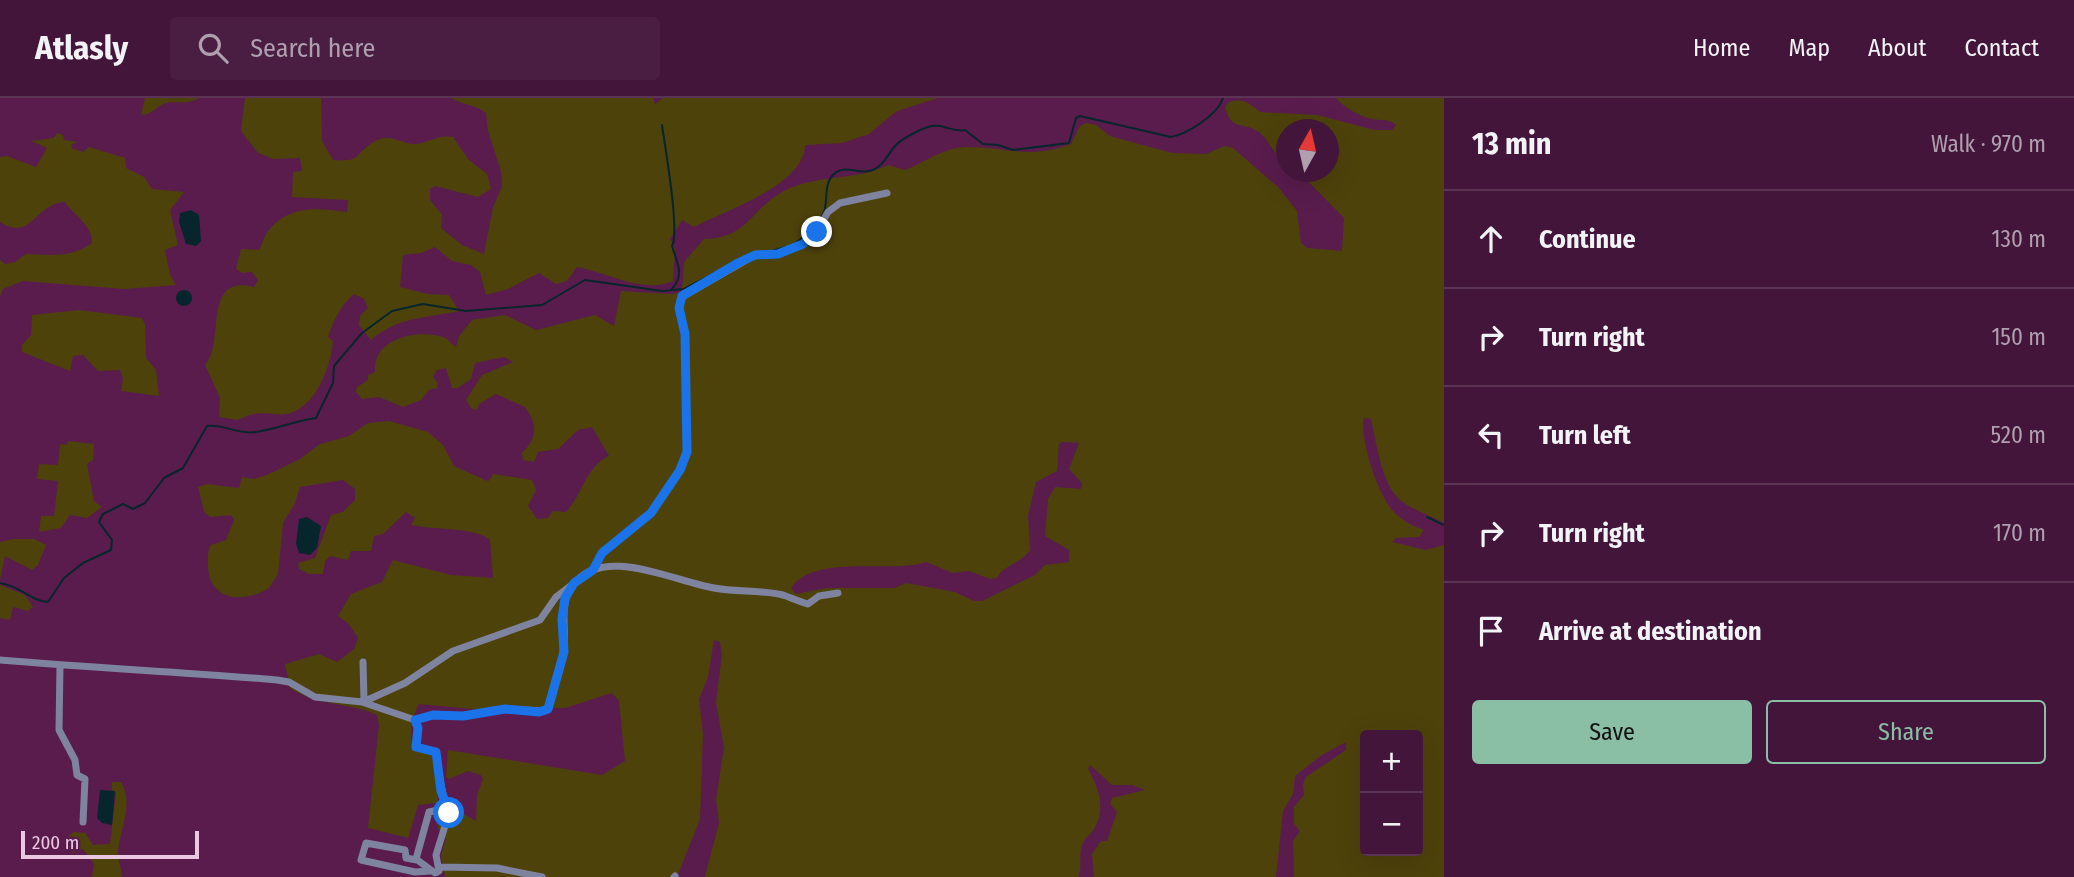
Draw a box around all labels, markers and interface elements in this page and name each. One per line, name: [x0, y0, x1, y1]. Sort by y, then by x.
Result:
search box: [170, 17, 660, 80]
text: Atlasly: [35, 28, 128, 68]
icon: search: [194, 29, 232, 67]
text: Search here: [250, 33, 375, 64]
text: Home: [1693, 34, 1750, 62]
text: Map: [1788, 34, 1830, 62]
text: About: [1868, 34, 1926, 62]
text: Contact: [1964, 34, 2039, 62]
north arrow: [1276, 119, 1339, 182]
text: 13 min: [1472, 126, 1552, 162]
text: Walk · 970 m: [1931, 130, 2046, 158]
route end: [801, 216, 832, 247]
icon: ahead: [1472, 220, 1510, 258]
text: Continue: [1539, 224, 1636, 255]
text: 130 m: [1992, 225, 2046, 253]
icon: right: [1472, 318, 1510, 356]
text: Turn right: [1539, 322, 1645, 353]
text: 150 m: [1991, 323, 2046, 351]
icon: left: [1472, 416, 1510, 454]
text: Turn left: [1539, 420, 1631, 451]
text: 520 m: [1990, 421, 2046, 449]
icon: right: [1472, 514, 1510, 552]
text: Turn right: [1539, 518, 1645, 549]
text: 170 m: [1993, 519, 2046, 547]
icon: arrive: [1472, 612, 1510, 650]
text: Arrive at destination: [1539, 616, 1762, 647]
button: Save: [1472, 700, 1752, 764]
button: Share: [1766, 700, 2046, 764]
map controls: [1360, 730, 1423, 856]
button: +: [1360, 730, 1423, 793]
button: −: [1360, 793, 1423, 856]
route start: [433, 797, 464, 828]
scale bar: [21, 828, 200, 860]
text: 200 m: [32, 831, 79, 854]

